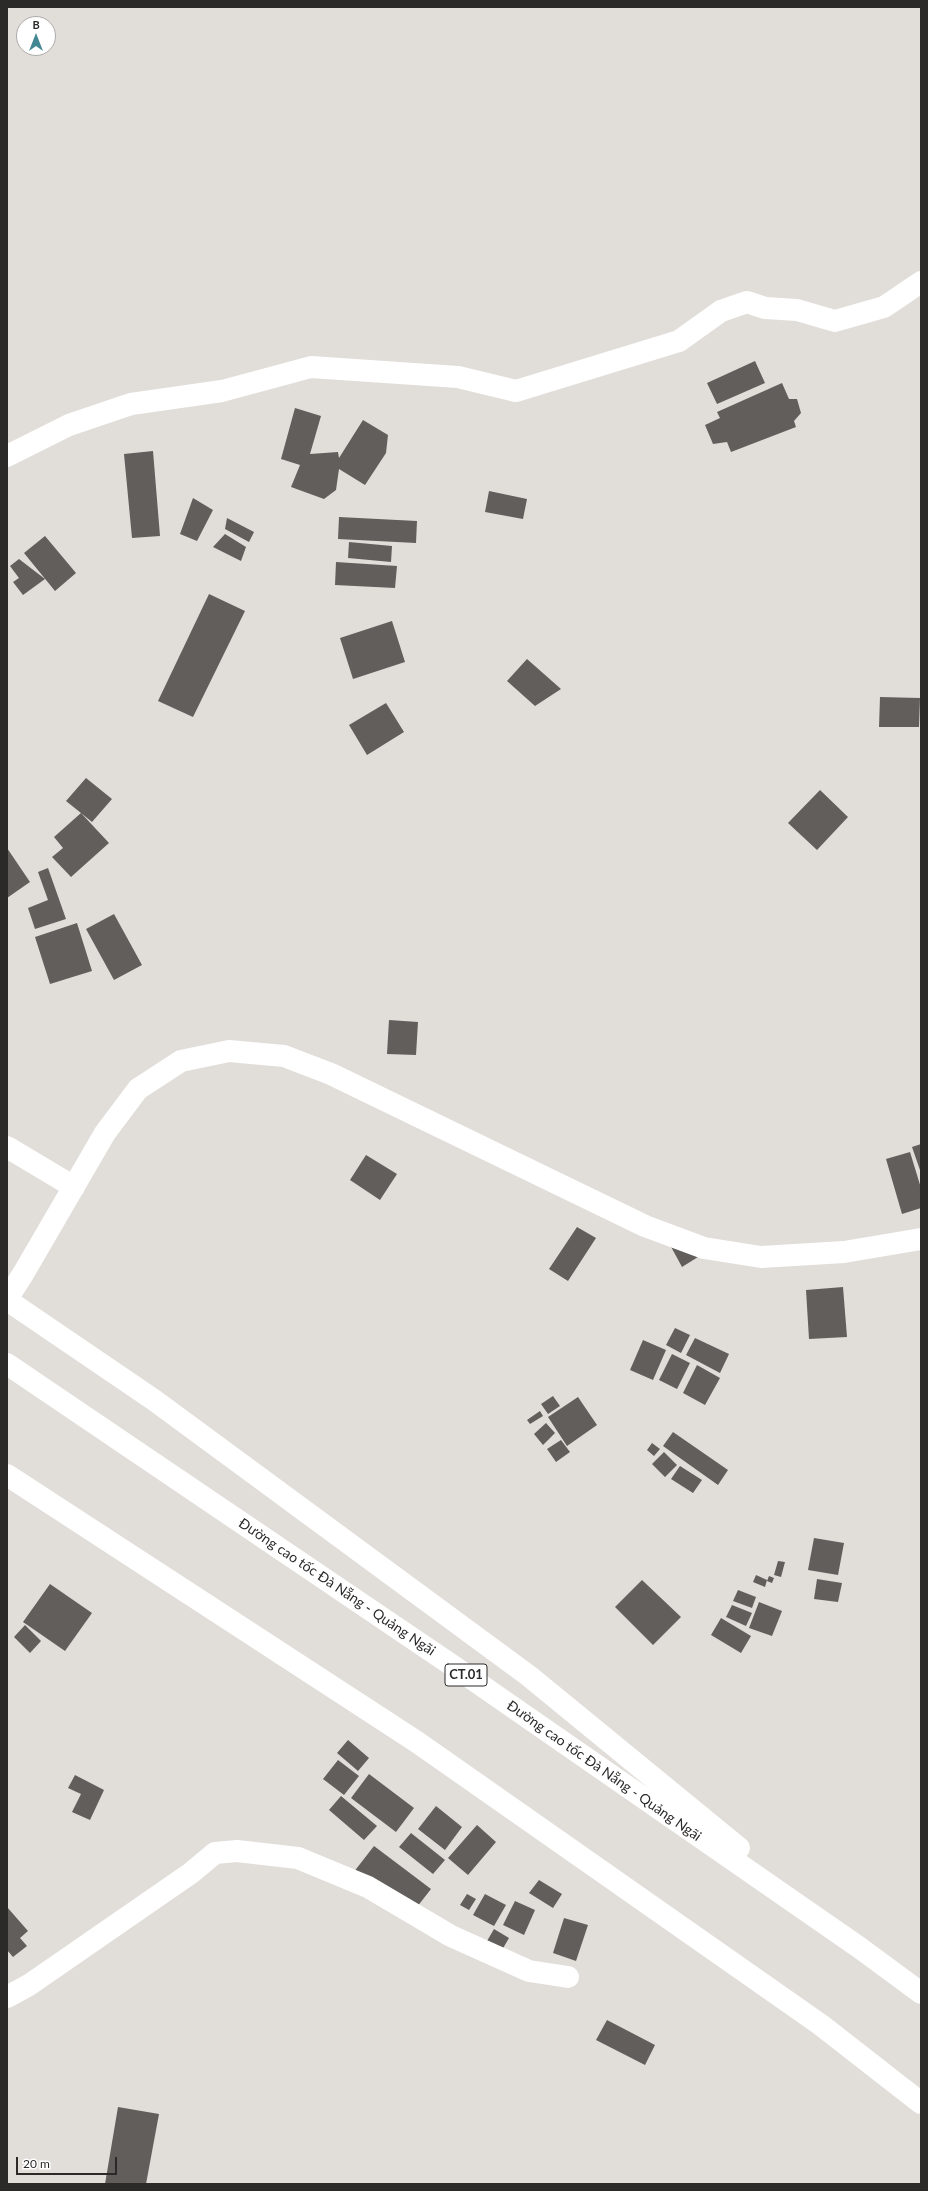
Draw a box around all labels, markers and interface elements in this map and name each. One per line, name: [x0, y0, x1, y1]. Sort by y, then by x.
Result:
north arrow: [16, 16, 56, 56]
text: B: [32, 18, 40, 31]
street label: Đường cao tốc Đà Nẵng - Quảng Ngãi: [235, 1515, 439, 1659]
road number: CT.01: [445, 1664, 487, 1686]
street label: Đường cao tốc Đà Nẵng - Quảng Ngãi: [503, 1697, 705, 1845]
scale bar: [18, 2149, 119, 2175]
text: 20 m: [23, 2156, 50, 2171]

